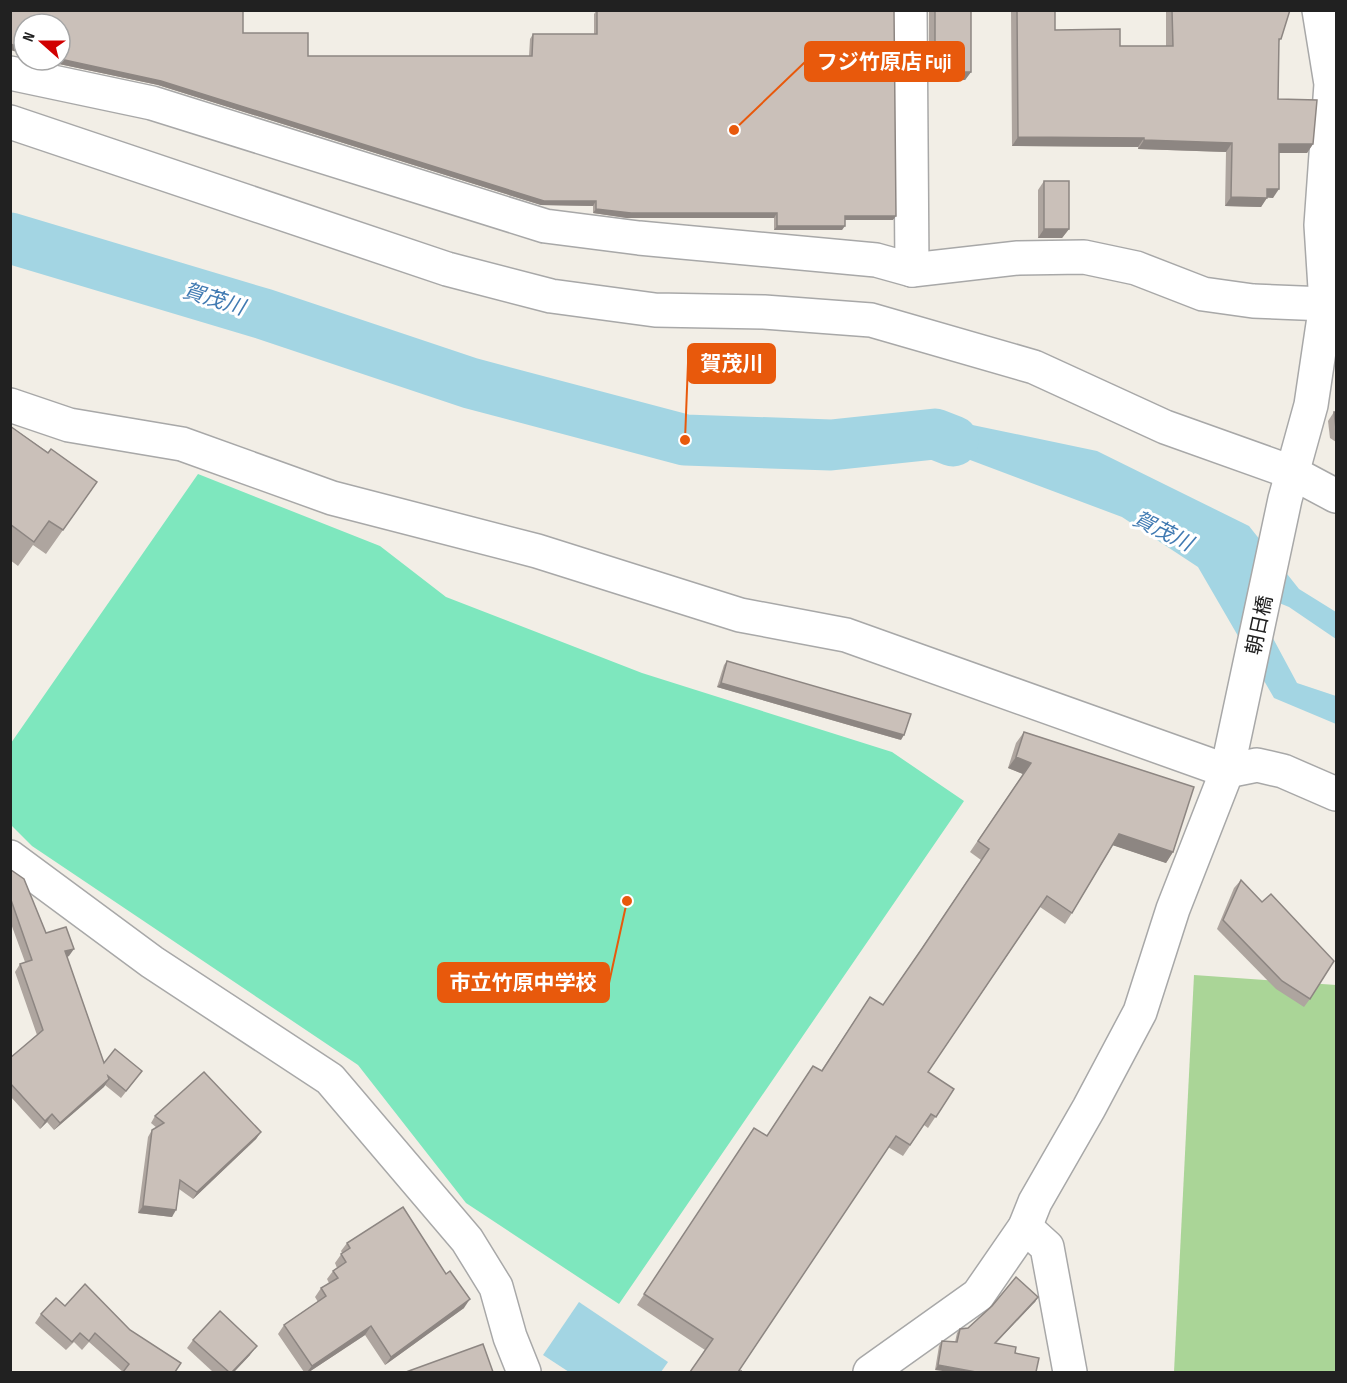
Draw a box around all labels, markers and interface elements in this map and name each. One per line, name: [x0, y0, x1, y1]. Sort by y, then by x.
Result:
north arrow: [12, 12, 72, 72]
text: N: [19, 30, 40, 45]
callout: フジ竹原店 Fuji: [805, 42, 964, 81]
text: フジ竹原店 Fuji: [817, 50, 951, 75]
water label: 賀茂川: [180, 278, 250, 321]
callout: 賀茂川: [688, 344, 775, 383]
text: 賀茂川: [701, 352, 764, 377]
water label: 賀茂川: [1129, 506, 1198, 557]
street label: 朝日橋: [1242, 593, 1278, 657]
callout: 市立竹原中学校: [438, 963, 609, 1002]
text: 市立竹原中学校: [450, 971, 597, 996]

